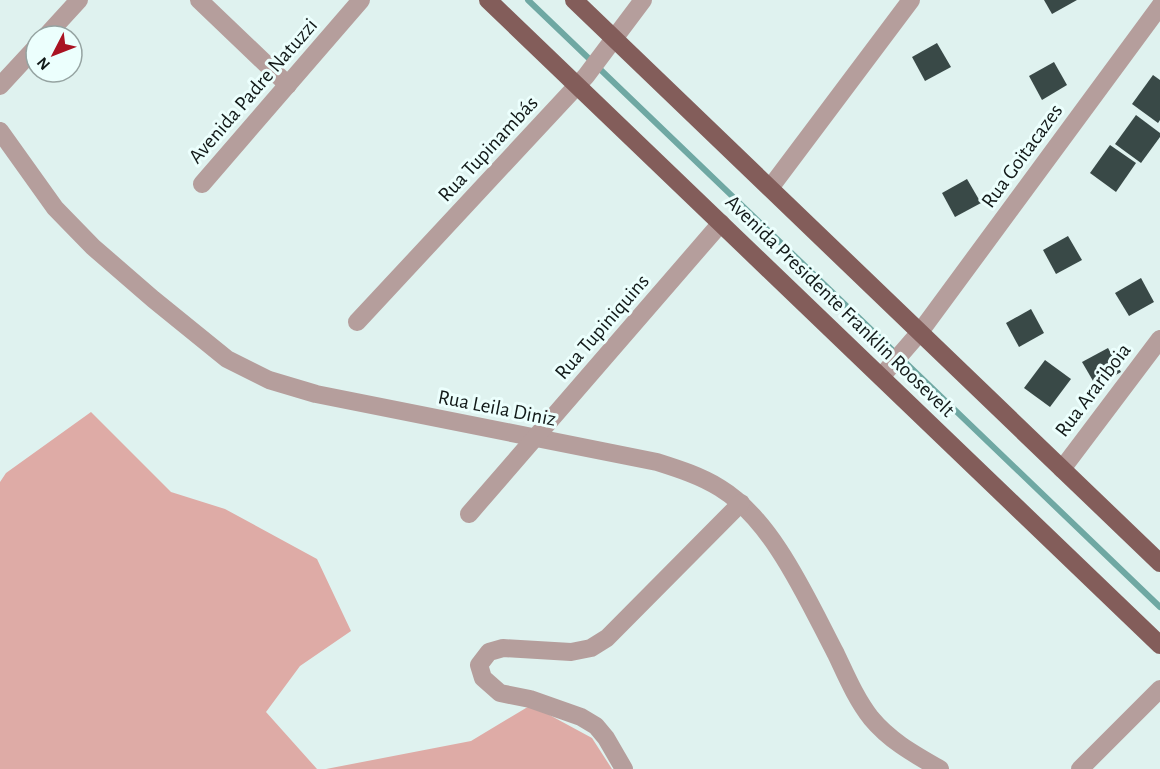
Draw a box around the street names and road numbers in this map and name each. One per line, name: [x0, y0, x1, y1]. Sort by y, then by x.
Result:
street label: Avenida Padre Natuzzi: [185, 15, 321, 167]
street label: Rua Tupinambás: [434, 92, 542, 206]
street label: Rua Goitacazes: [978, 100, 1066, 212]
street label: Avenida Presidente Franklin Roosevelt: [721, 191, 959, 421]
street label: Rua Tupiniquins: [551, 271, 653, 383]
street label: Rua Arariboia: [1051, 339, 1135, 441]
street label: Rua Leila Diniz: [436, 386, 558, 430]

